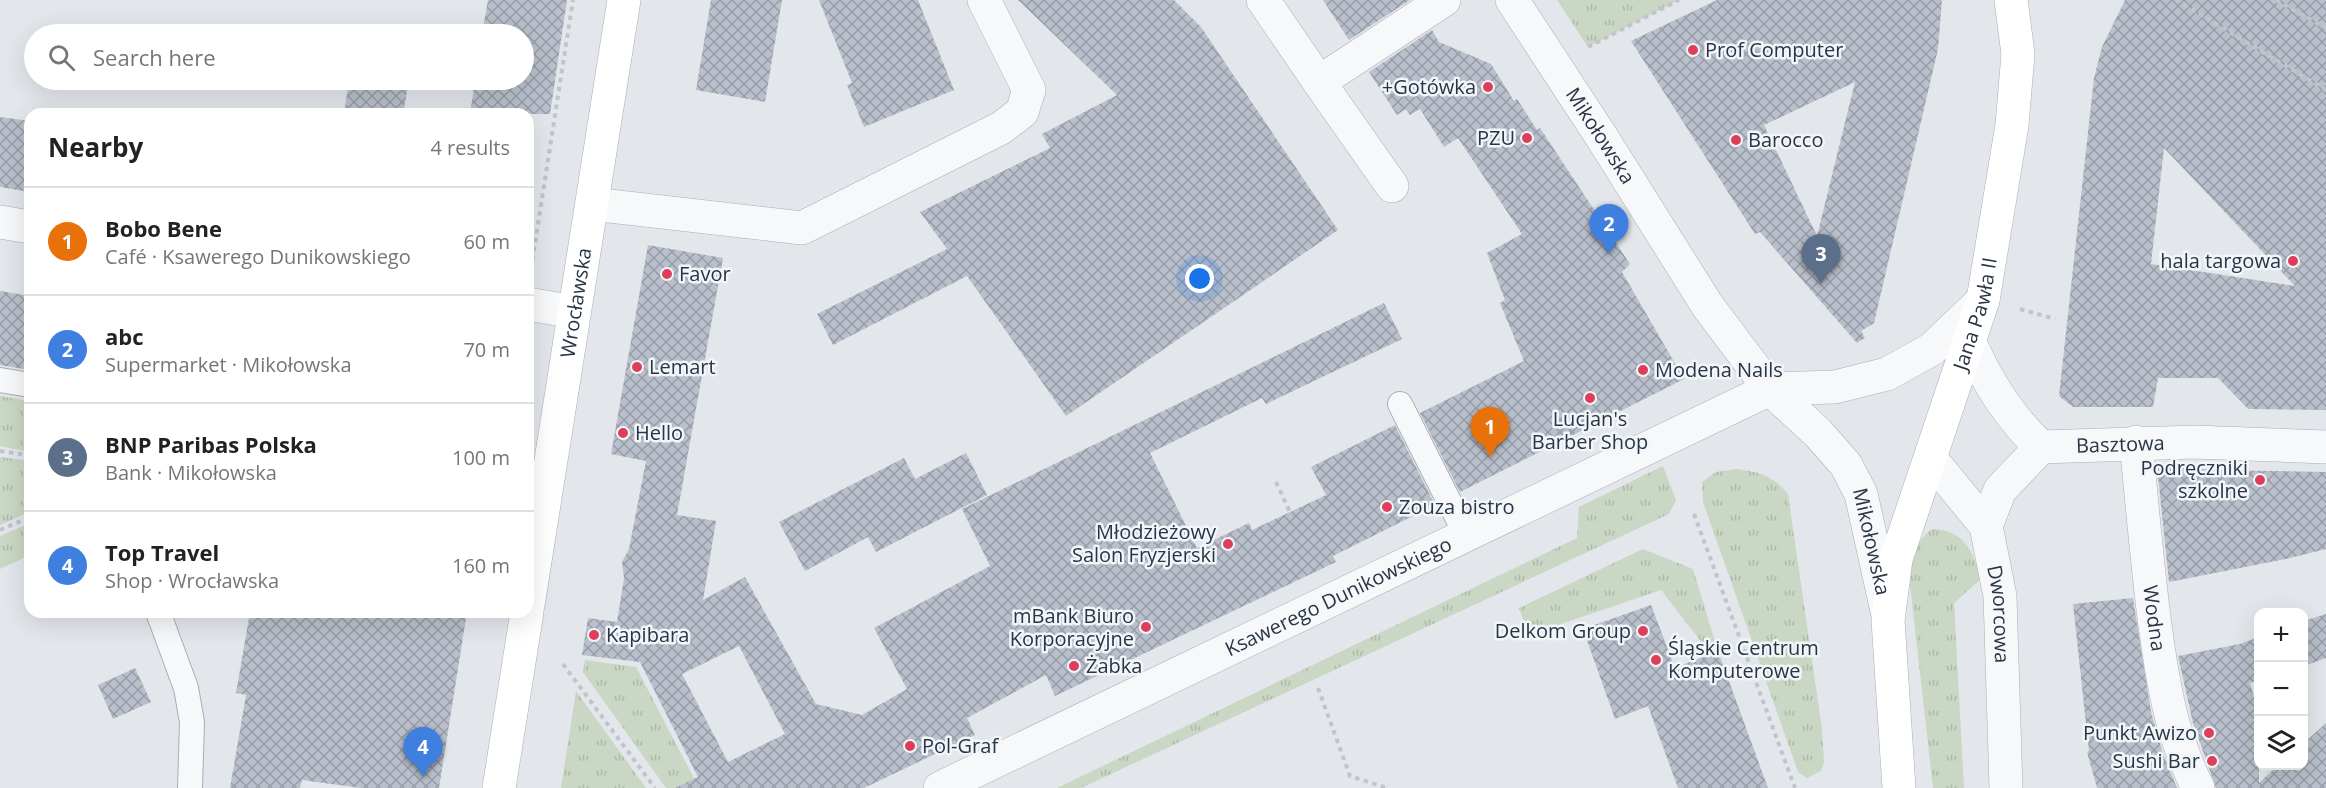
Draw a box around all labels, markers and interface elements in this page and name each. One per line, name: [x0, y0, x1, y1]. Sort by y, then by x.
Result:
search box: [24, 24, 534, 90]
place label: Prof Computer: [1705, 36, 1843, 63]
icon: search: [45, 41, 78, 74]
text: Search here: [93, 42, 216, 72]
marker: Prof Computer: [1686, 43, 1700, 57]
place label: +Gotówka: [1382, 73, 1476, 100]
marker: +Gotówka: [1481, 80, 1495, 94]
street label: Mikołowska: [1560, 82, 1642, 189]
place label: PZU: [1477, 124, 1515, 151]
place label: Barocco: [1748, 126, 1823, 153]
text: Nearby: [48, 129, 143, 165]
marker: PZU: [1520, 131, 1534, 145]
marker: Barocco: [1729, 133, 1743, 147]
text: 4 results: [430, 134, 510, 161]
pin: 2: [1590, 204, 1628, 254]
text: Bobo Bene: [105, 213, 222, 243]
text: 1: [62, 228, 73, 255]
text: 60 m: [463, 228, 510, 255]
pin: 3: [1802, 234, 1840, 284]
text: Café · Ksawerego Dunikowskiego: [105, 243, 411, 270]
street label: Wrocławska: [553, 246, 598, 360]
place label: hala targowa: [2160, 247, 2281, 274]
marker: hala targowa: [2286, 254, 2300, 268]
street label: Jana Pawła II: [1946, 255, 2003, 375]
place label: Favor: [679, 260, 731, 287]
your location: [1185, 264, 1214, 293]
marker: Favor: [660, 267, 674, 281]
text: abc: [105, 321, 144, 351]
text: 2: [62, 336, 73, 363]
text: 70 m: [463, 336, 510, 363]
text: Supermarket · Mikołowska: [105, 351, 352, 378]
place label: Lemart: [649, 353, 716, 380]
place label: Modena Nails: [1655, 356, 1783, 383]
marker: Lemart: [630, 360, 644, 374]
marker: Modena Nails: [1636, 363, 1650, 377]
marker: Lucjan's Barber Shop: [1583, 391, 1597, 405]
place label: Lucjan's Barber Shop: [1532, 405, 1648, 455]
pin: 1: [1470, 408, 1510, 457]
place label: Hello: [635, 419, 683, 446]
marker: Hello: [616, 426, 630, 440]
text: BNP Paribas Polska: [105, 429, 317, 459]
street label: Basztowa: [2076, 429, 2165, 459]
text: 3: [62, 444, 73, 471]
text: 100 m: [452, 444, 510, 471]
place label: Podręczniki szkolne: [2140, 454, 2248, 504]
text: Bank · Mikołowska: [105, 459, 277, 486]
marker: Podręczniki szkolne: [2253, 473, 2267, 487]
street label: Mikołowska: [1847, 485, 1897, 598]
place label: Zouza bistro: [1399, 493, 1515, 520]
marker: Zouza bistro: [1380, 500, 1394, 514]
place label: Młodzieżowy Salon Fryzjerski: [1072, 518, 1217, 568]
street label: Ksawerego Dunikowskiego: [1220, 530, 1456, 662]
text: Top Travel: [105, 537, 219, 567]
marker: Młodzieżowy Salon Fryzjerski: [1221, 537, 1235, 551]
text: 4: [62, 552, 73, 579]
text: 160 m: [452, 552, 510, 579]
street label: Dworcowa: [1981, 563, 2016, 664]
text: Shop · Wrocławska: [105, 567, 279, 594]
street label: Wodna: [2137, 584, 2173, 653]
place label: mBank Biuro Korporacyjne: [1010, 602, 1134, 652]
map controls: [2254, 608, 2308, 770]
button: +: [2254, 608, 2308, 662]
place label: Delkom Group: [1495, 617, 1631, 644]
marker: mBank Biuro Korporacyjne: [1139, 620, 1153, 634]
place label: Kapibara: [606, 621, 689, 648]
marker: Delkom Group: [1636, 624, 1650, 638]
marker: Kapibara: [587, 628, 601, 642]
place label: Śląskie Centrum Komputerowe: [1668, 634, 1819, 684]
place label: Żabka: [1086, 652, 1142, 679]
marker: Śląskie Centrum Komputerowe: [1649, 653, 1663, 667]
marker: Żabka: [1067, 659, 1081, 673]
button: −: [2254, 662, 2308, 716]
button: layers: [2254, 716, 2308, 770]
place label: Punkt Awizo: [2083, 719, 2197, 746]
marker: Punkt Awizo: [2202, 726, 2216, 740]
pin: 4: [404, 728, 442, 777]
place label: Pol-Graf: [922, 732, 999, 759]
marker: Pol-Graf: [903, 739, 917, 753]
place label: Sushi Bar: [2113, 747, 2200, 774]
marker: Sushi Bar: [2205, 754, 2219, 768]

